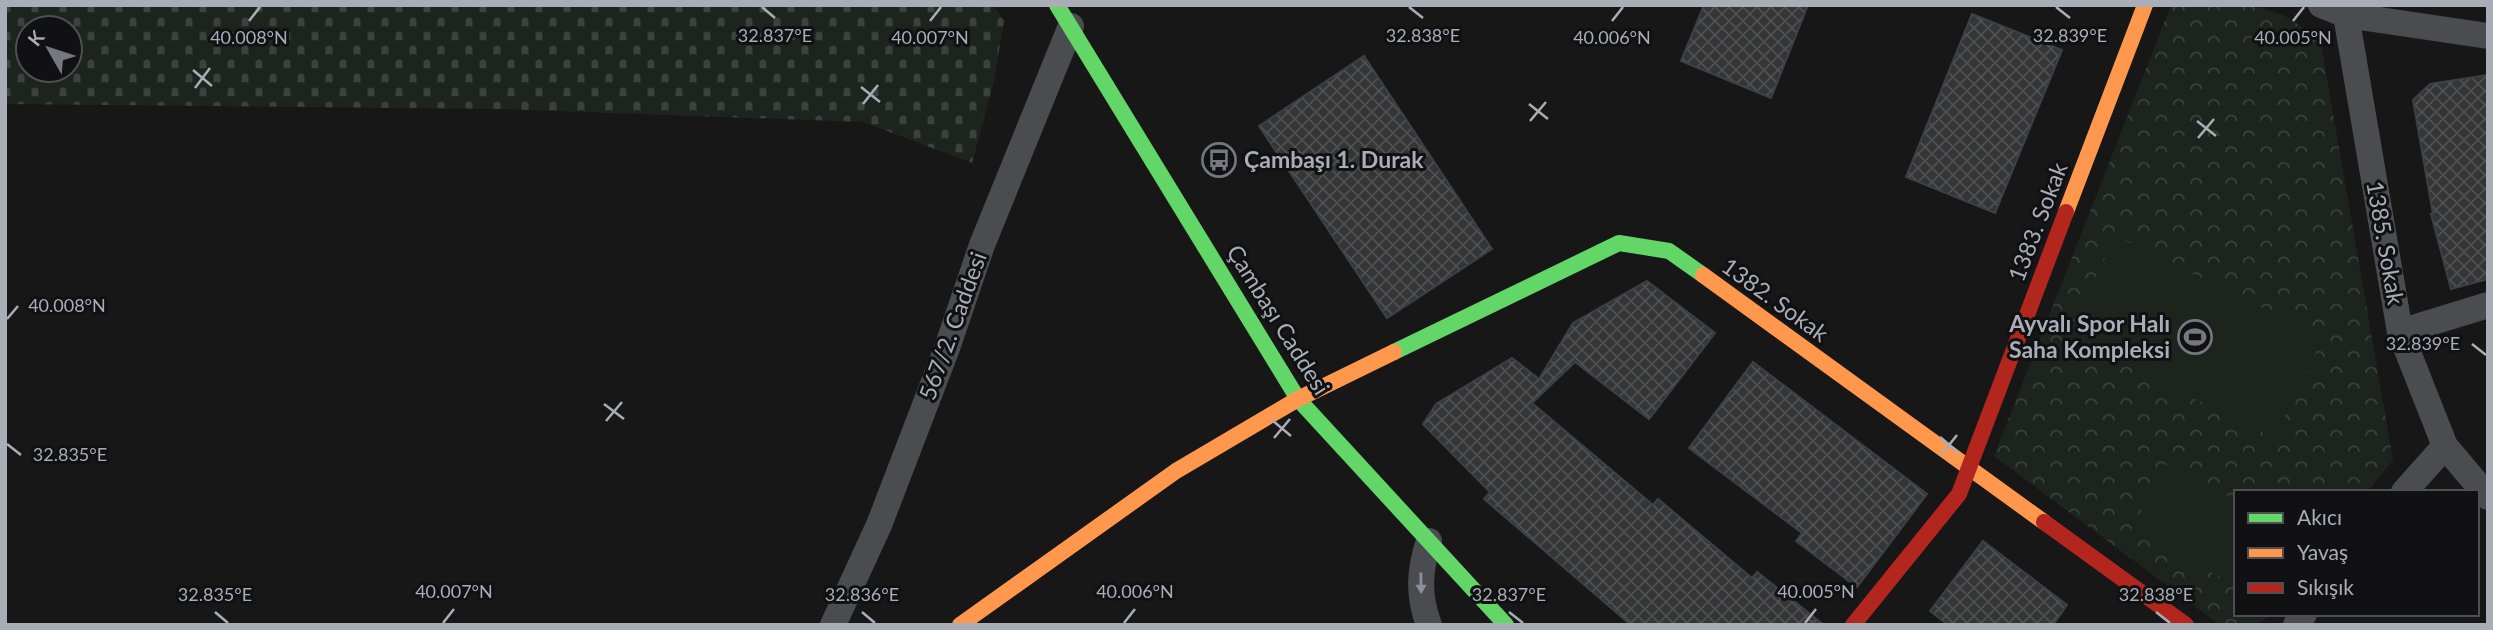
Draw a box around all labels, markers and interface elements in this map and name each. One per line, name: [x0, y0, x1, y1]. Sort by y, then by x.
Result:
north arrow: [14, 14, 84, 84]
text: 32.837°E: [738, 24, 812, 46]
text: 32.838°E: [1386, 24, 1460, 46]
text: 32.839°E: [2033, 24, 2107, 46]
text: K: [22, 25, 49, 50]
text: 40.008°N: [210, 26, 288, 48]
text: 40.007°N: [891, 26, 969, 48]
text: 40.006°N: [1573, 26, 1651, 48]
text: 40.005°N: [2254, 26, 2332, 48]
bus stop icon: Çambaşı 1. Durak: [1200, 141, 1238, 179]
place label: Çambaşı 1. Durak: [1244, 145, 1424, 173]
street label: 1383. Sokak: [2002, 158, 2073, 285]
street label: 1385. Sokak: [2361, 179, 2411, 307]
street label: Çambaşı Caddesi: [1222, 239, 1336, 400]
street label: 567/2. Caddesi: [912, 248, 992, 403]
street label: 1382. Sokak: [1717, 251, 1835, 347]
text: 40.008°N: [28, 294, 106, 316]
place label: Ayvalı Spor Halı Saha Kompleksi: [2008, 309, 2170, 363]
sports icon: Ayvalı Spor Halı Saha Kompleksi: [2176, 318, 2214, 356]
text: 32.839°E: [2386, 332, 2460, 354]
text: 32.835°E: [33, 443, 107, 465]
legend: [2234, 490, 2479, 616]
text: Akıcı: [2297, 504, 2342, 529]
text: Yavaş: [2297, 539, 2348, 564]
one-way arrow: [1415, 572, 1427, 594]
text: Sıkışık: [2297, 574, 2354, 599]
text: 40.007°N: [415, 580, 493, 602]
text: 40.006°N: [1096, 580, 1174, 602]
text: 40.005°N: [1777, 580, 1855, 602]
text: 32.835°E: [178, 583, 252, 605]
text: 32.836°E: [825, 583, 899, 605]
text: 32.837°E: [1472, 583, 1546, 605]
text: 32.838°E: [2119, 583, 2193, 605]

